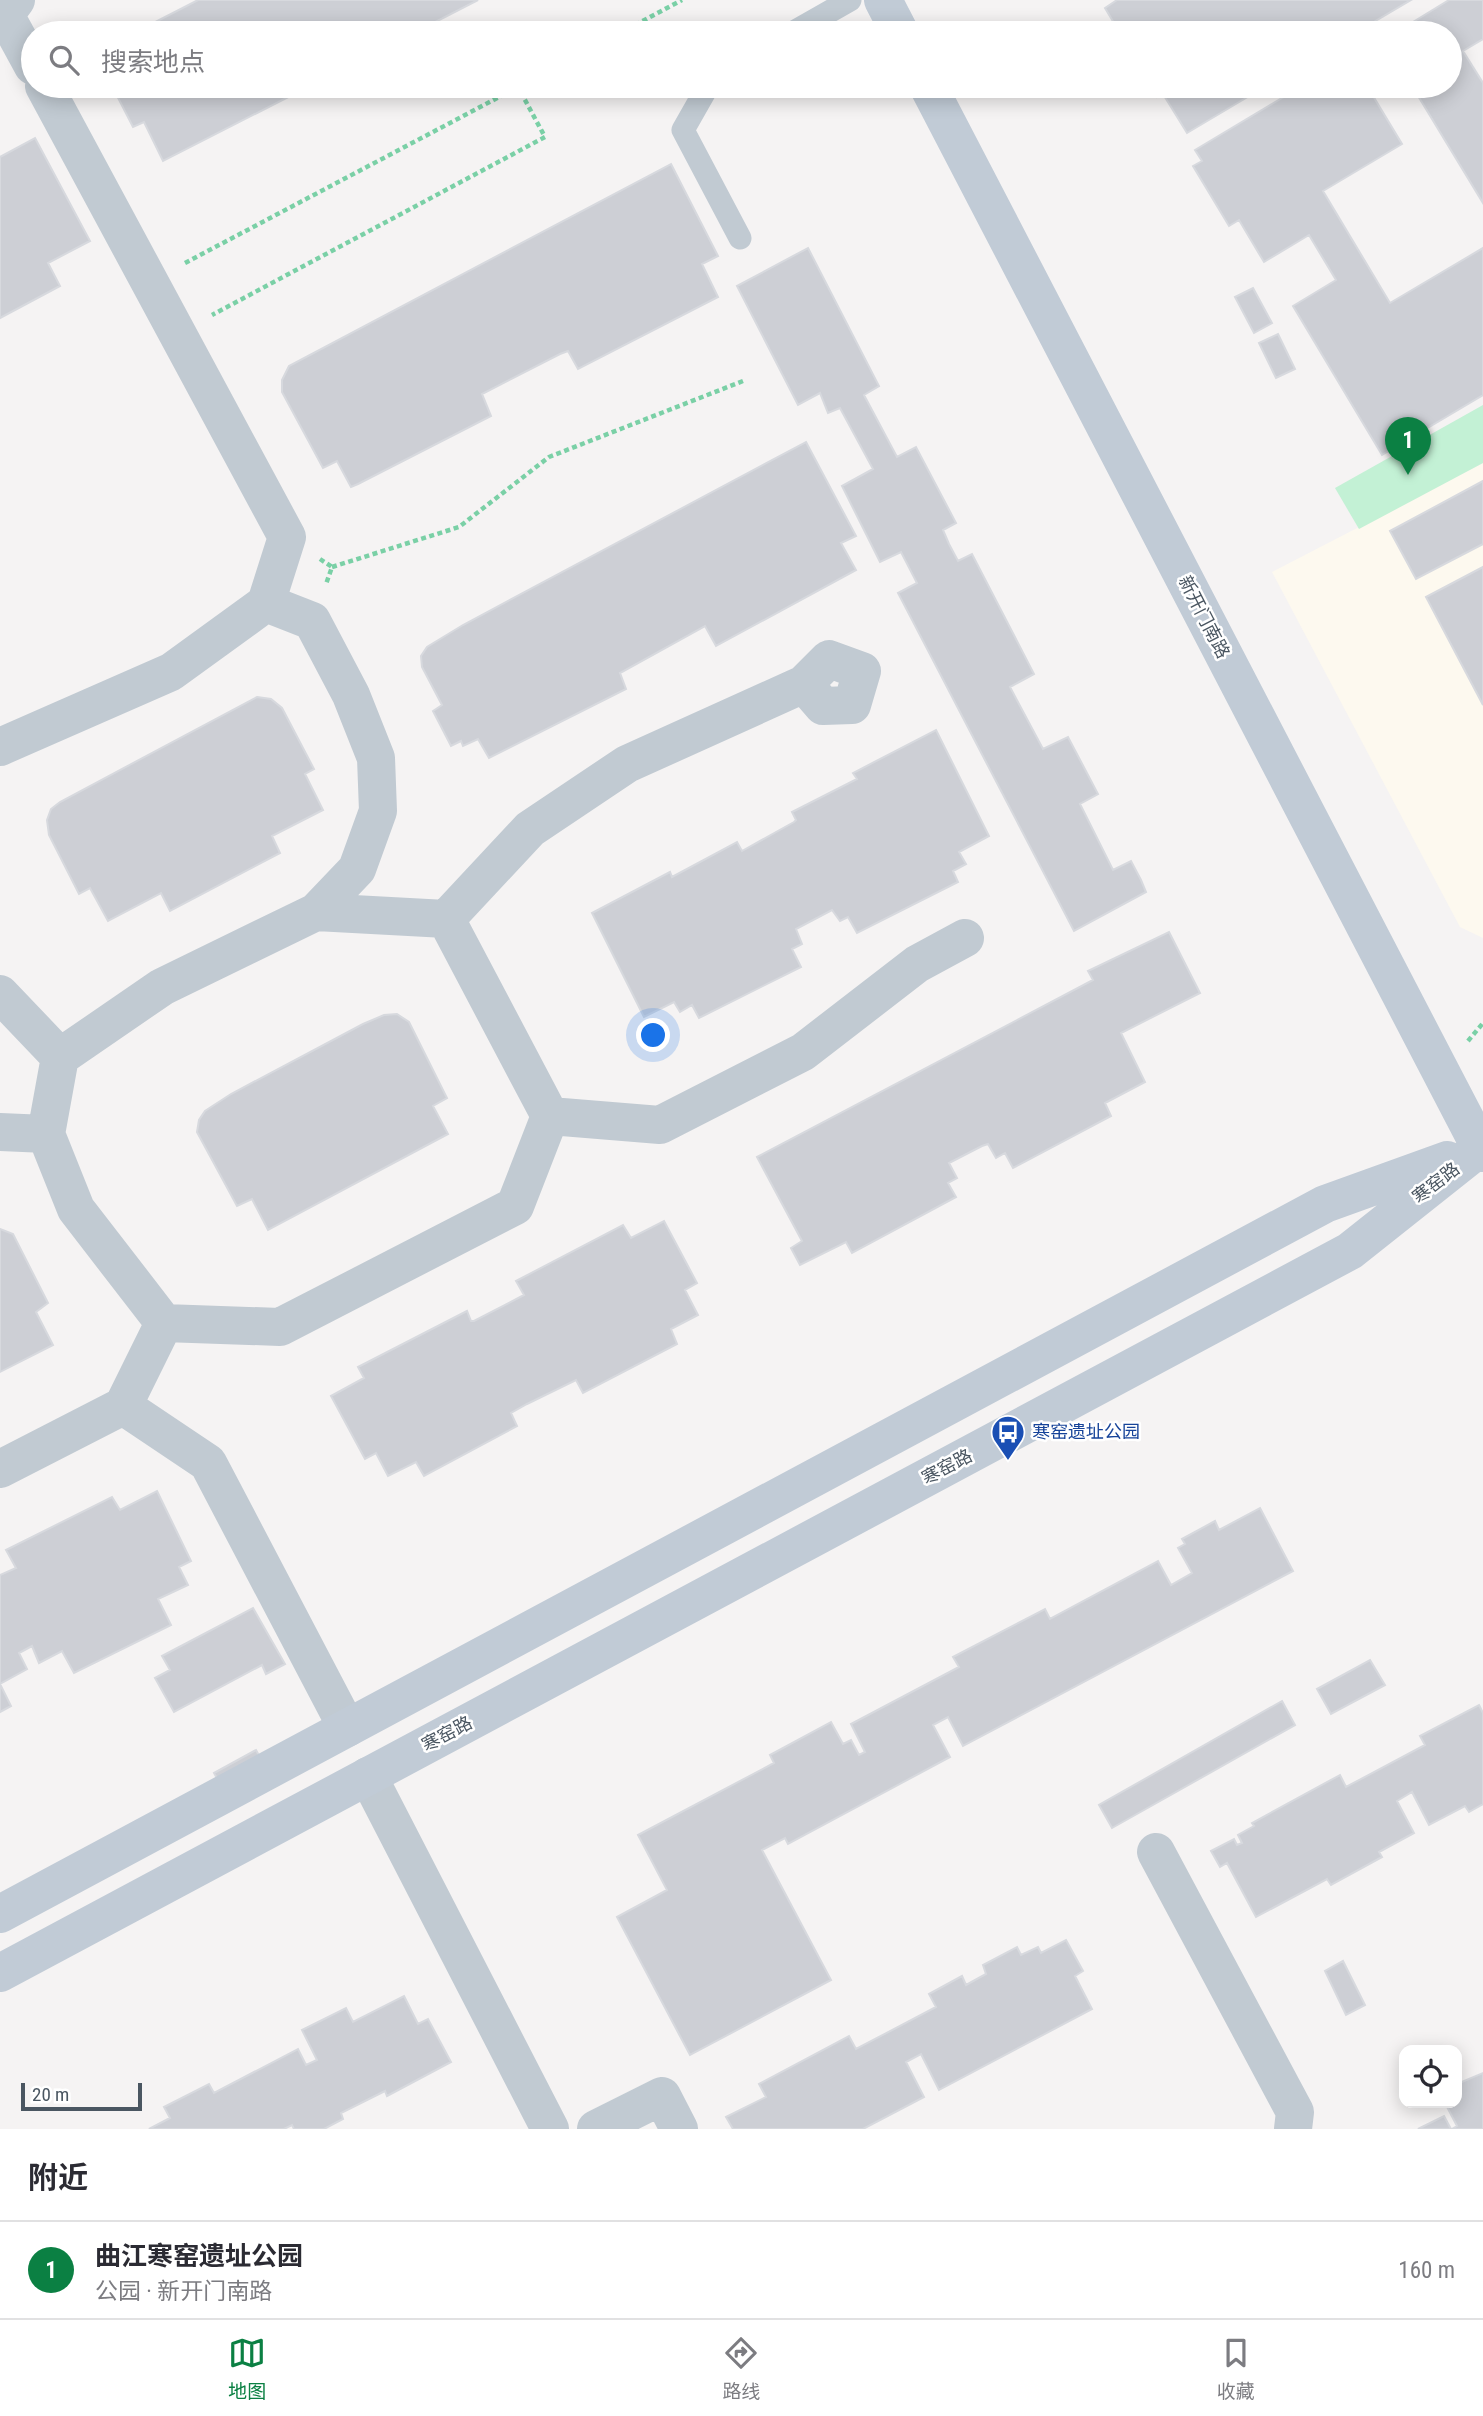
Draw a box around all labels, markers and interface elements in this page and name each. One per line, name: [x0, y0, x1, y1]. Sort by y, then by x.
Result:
search box: [21, 21, 1462, 98]
icon: search: [45, 41, 83, 79]
text: 搜索地点: [101, 47, 205, 77]
pin: 1: [1385, 417, 1431, 475]
street label: 新开门南路: [1175, 572, 1234, 662]
your location: [636, 1018, 670, 1052]
street label: 寒窑路: [1408, 1158, 1463, 1208]
bus stop icon: 寒窑遗址公园: [989, 1413, 1027, 1462]
place label: 寒窑遗址公园: [1032, 1421, 1140, 1442]
street label: 寒窑路: [918, 1445, 976, 1489]
street label: 寒窑路: [418, 1712, 476, 1756]
map controls: [1399, 2045, 1462, 2108]
button: locate: [1399, 2045, 1462, 2108]
scale bar: [21, 2080, 142, 2112]
text: 20 m: [32, 2083, 69, 2106]
text: 附近: [28, 2160, 88, 2195]
text: 曲江寒窑遗址公园: [95, 2241, 303, 2271]
text: 1: [45, 2257, 57, 2284]
text: 160 m: [1398, 2257, 1455, 2284]
text: 公园 · 新开门南路: [95, 2278, 272, 2305]
tab: 地图: [228, 2334, 266, 2403]
tab: 路线: [722, 2334, 761, 2403]
tab: 收藏: [1217, 2334, 1255, 2403]

